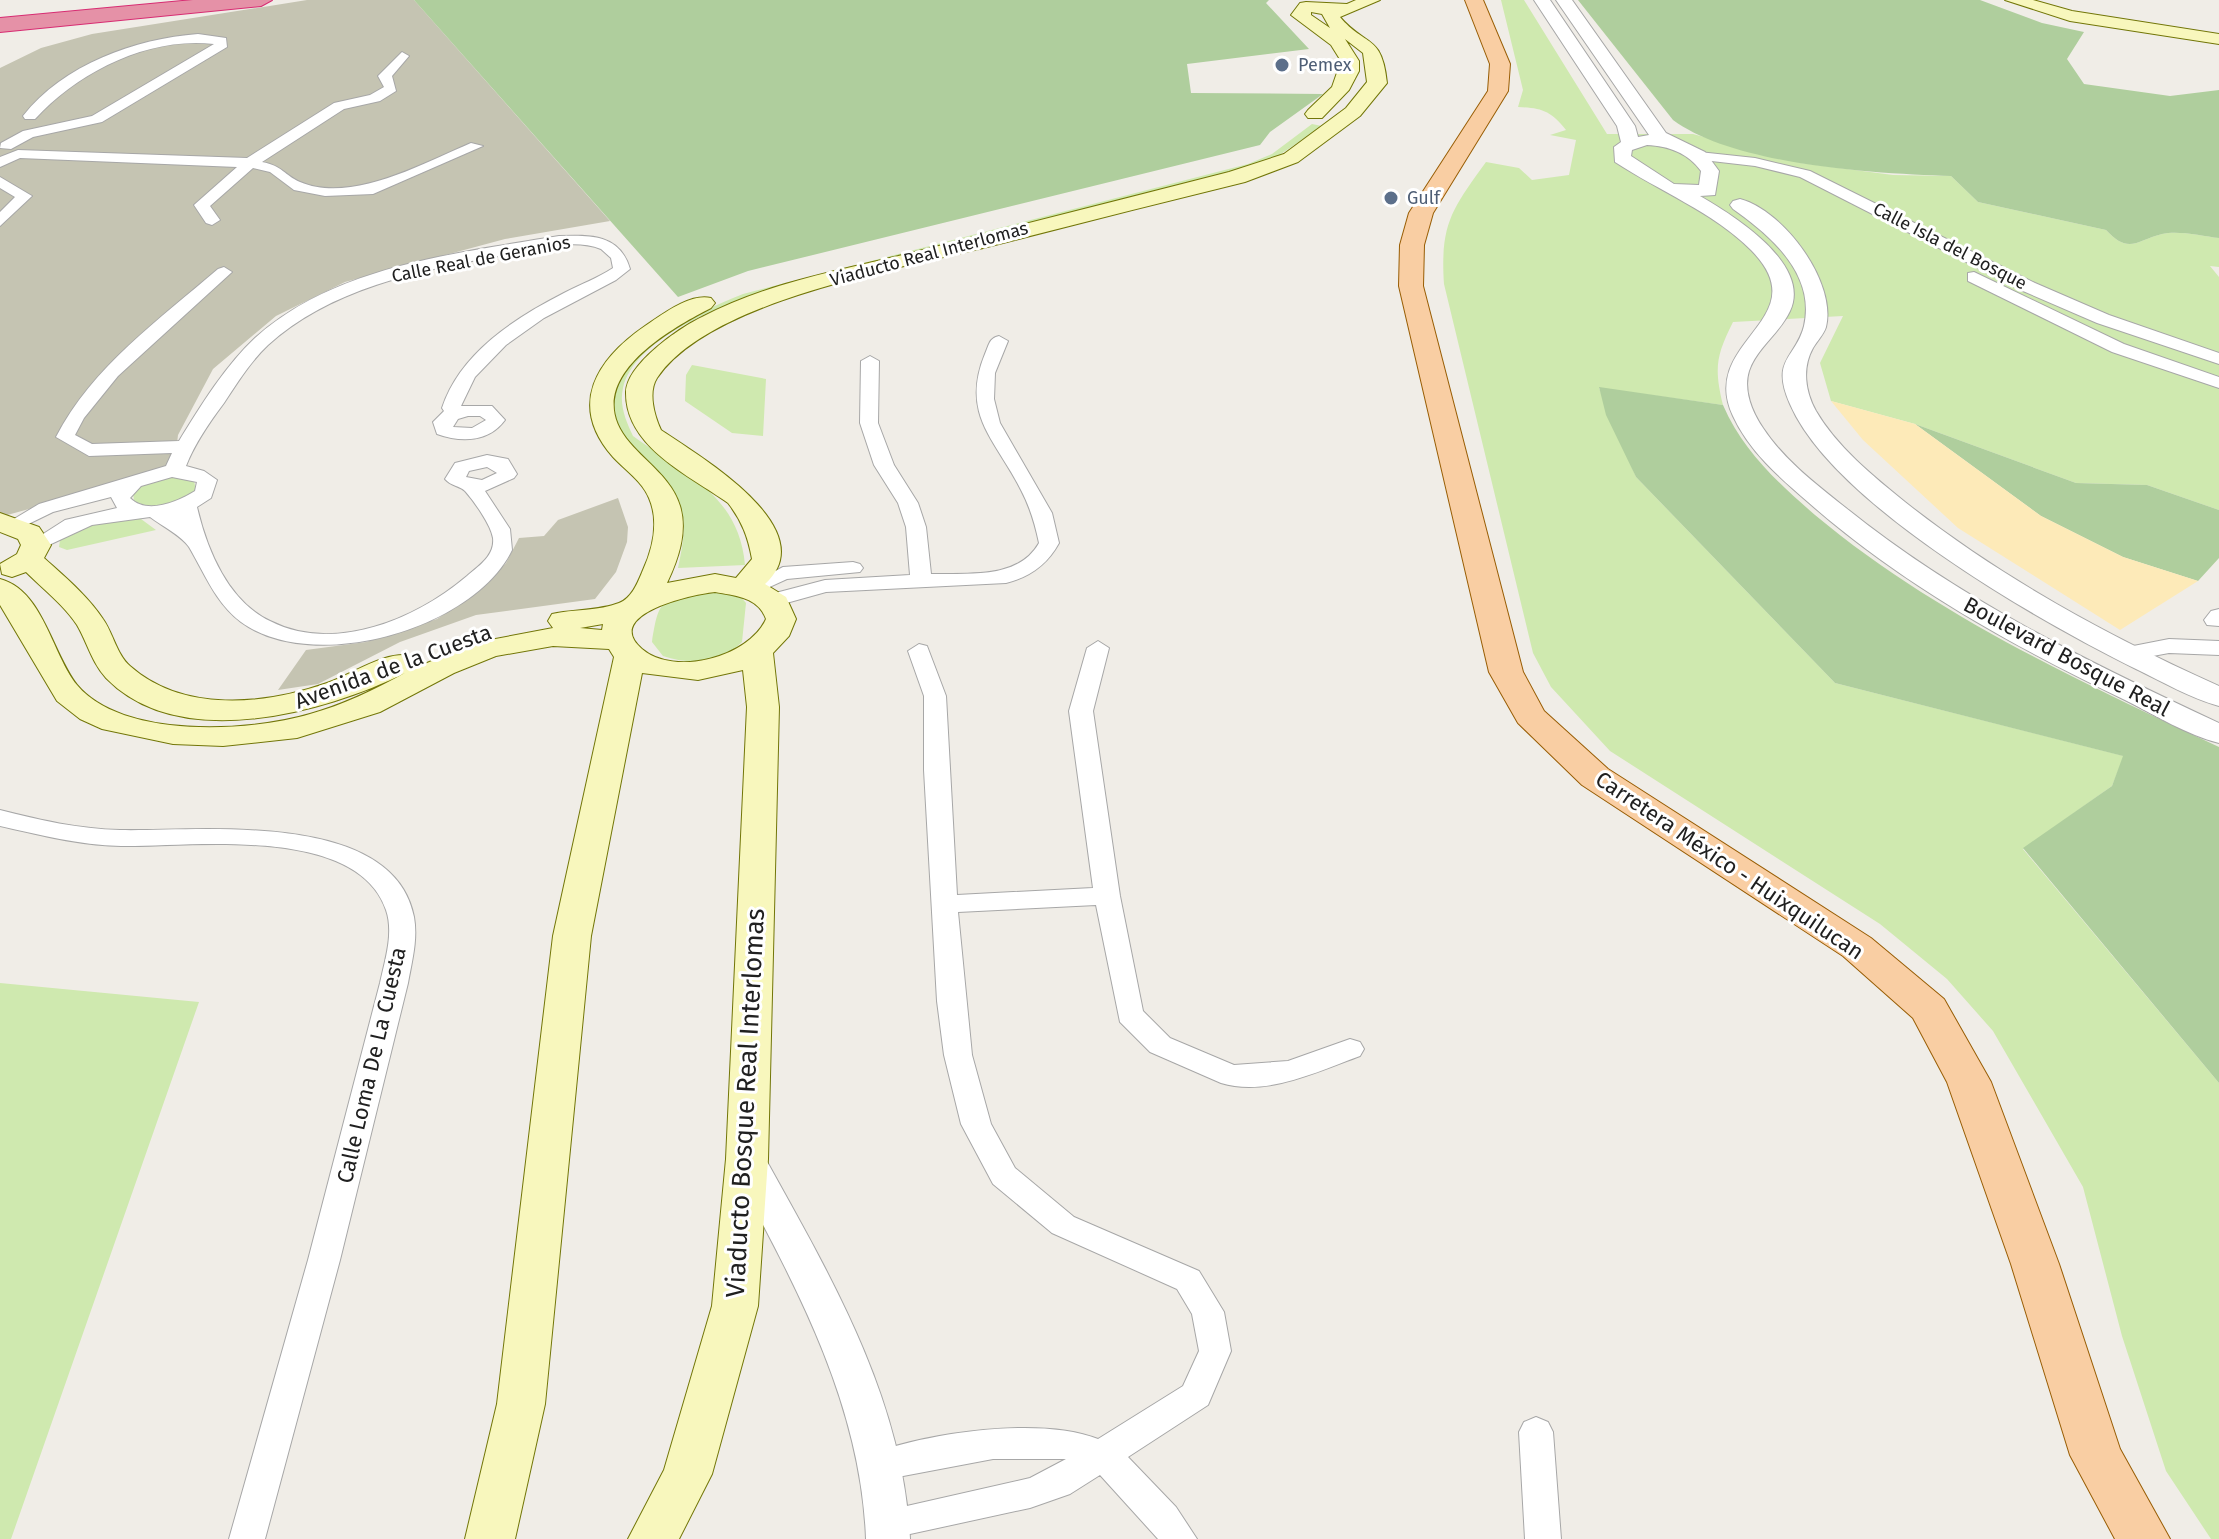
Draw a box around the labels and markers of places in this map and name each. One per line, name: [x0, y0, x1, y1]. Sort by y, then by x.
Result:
place label: Pemex: [1298, 54, 1352, 76]
marker: Pemex: [1273, 56, 1291, 74]
place label: Gulf: [1407, 187, 1442, 209]
marker: Gulf: [1382, 189, 1400, 207]

